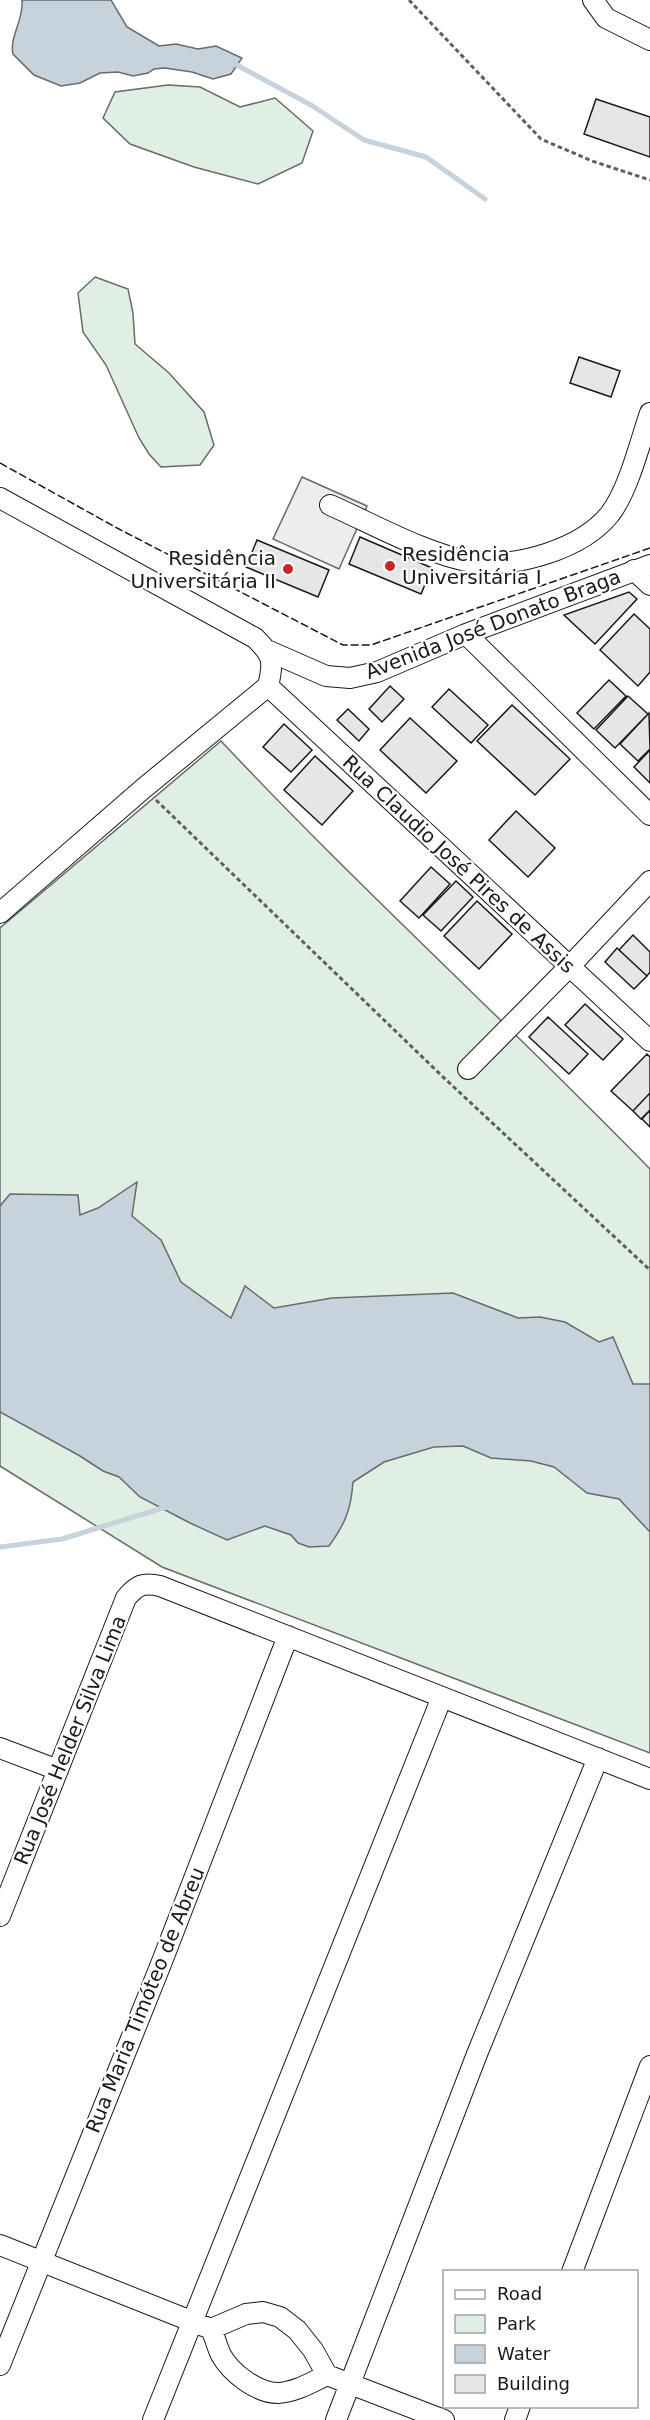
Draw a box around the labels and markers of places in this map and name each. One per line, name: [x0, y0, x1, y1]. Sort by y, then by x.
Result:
place label: Residência Universitária I: [402, 542, 542, 589]
place label: Residência Universitária II: [131, 546, 276, 593]
marker: Residência Universitária I: [383, 559, 397, 573]
marker: Residência Universitária II: [281, 562, 295, 576]

